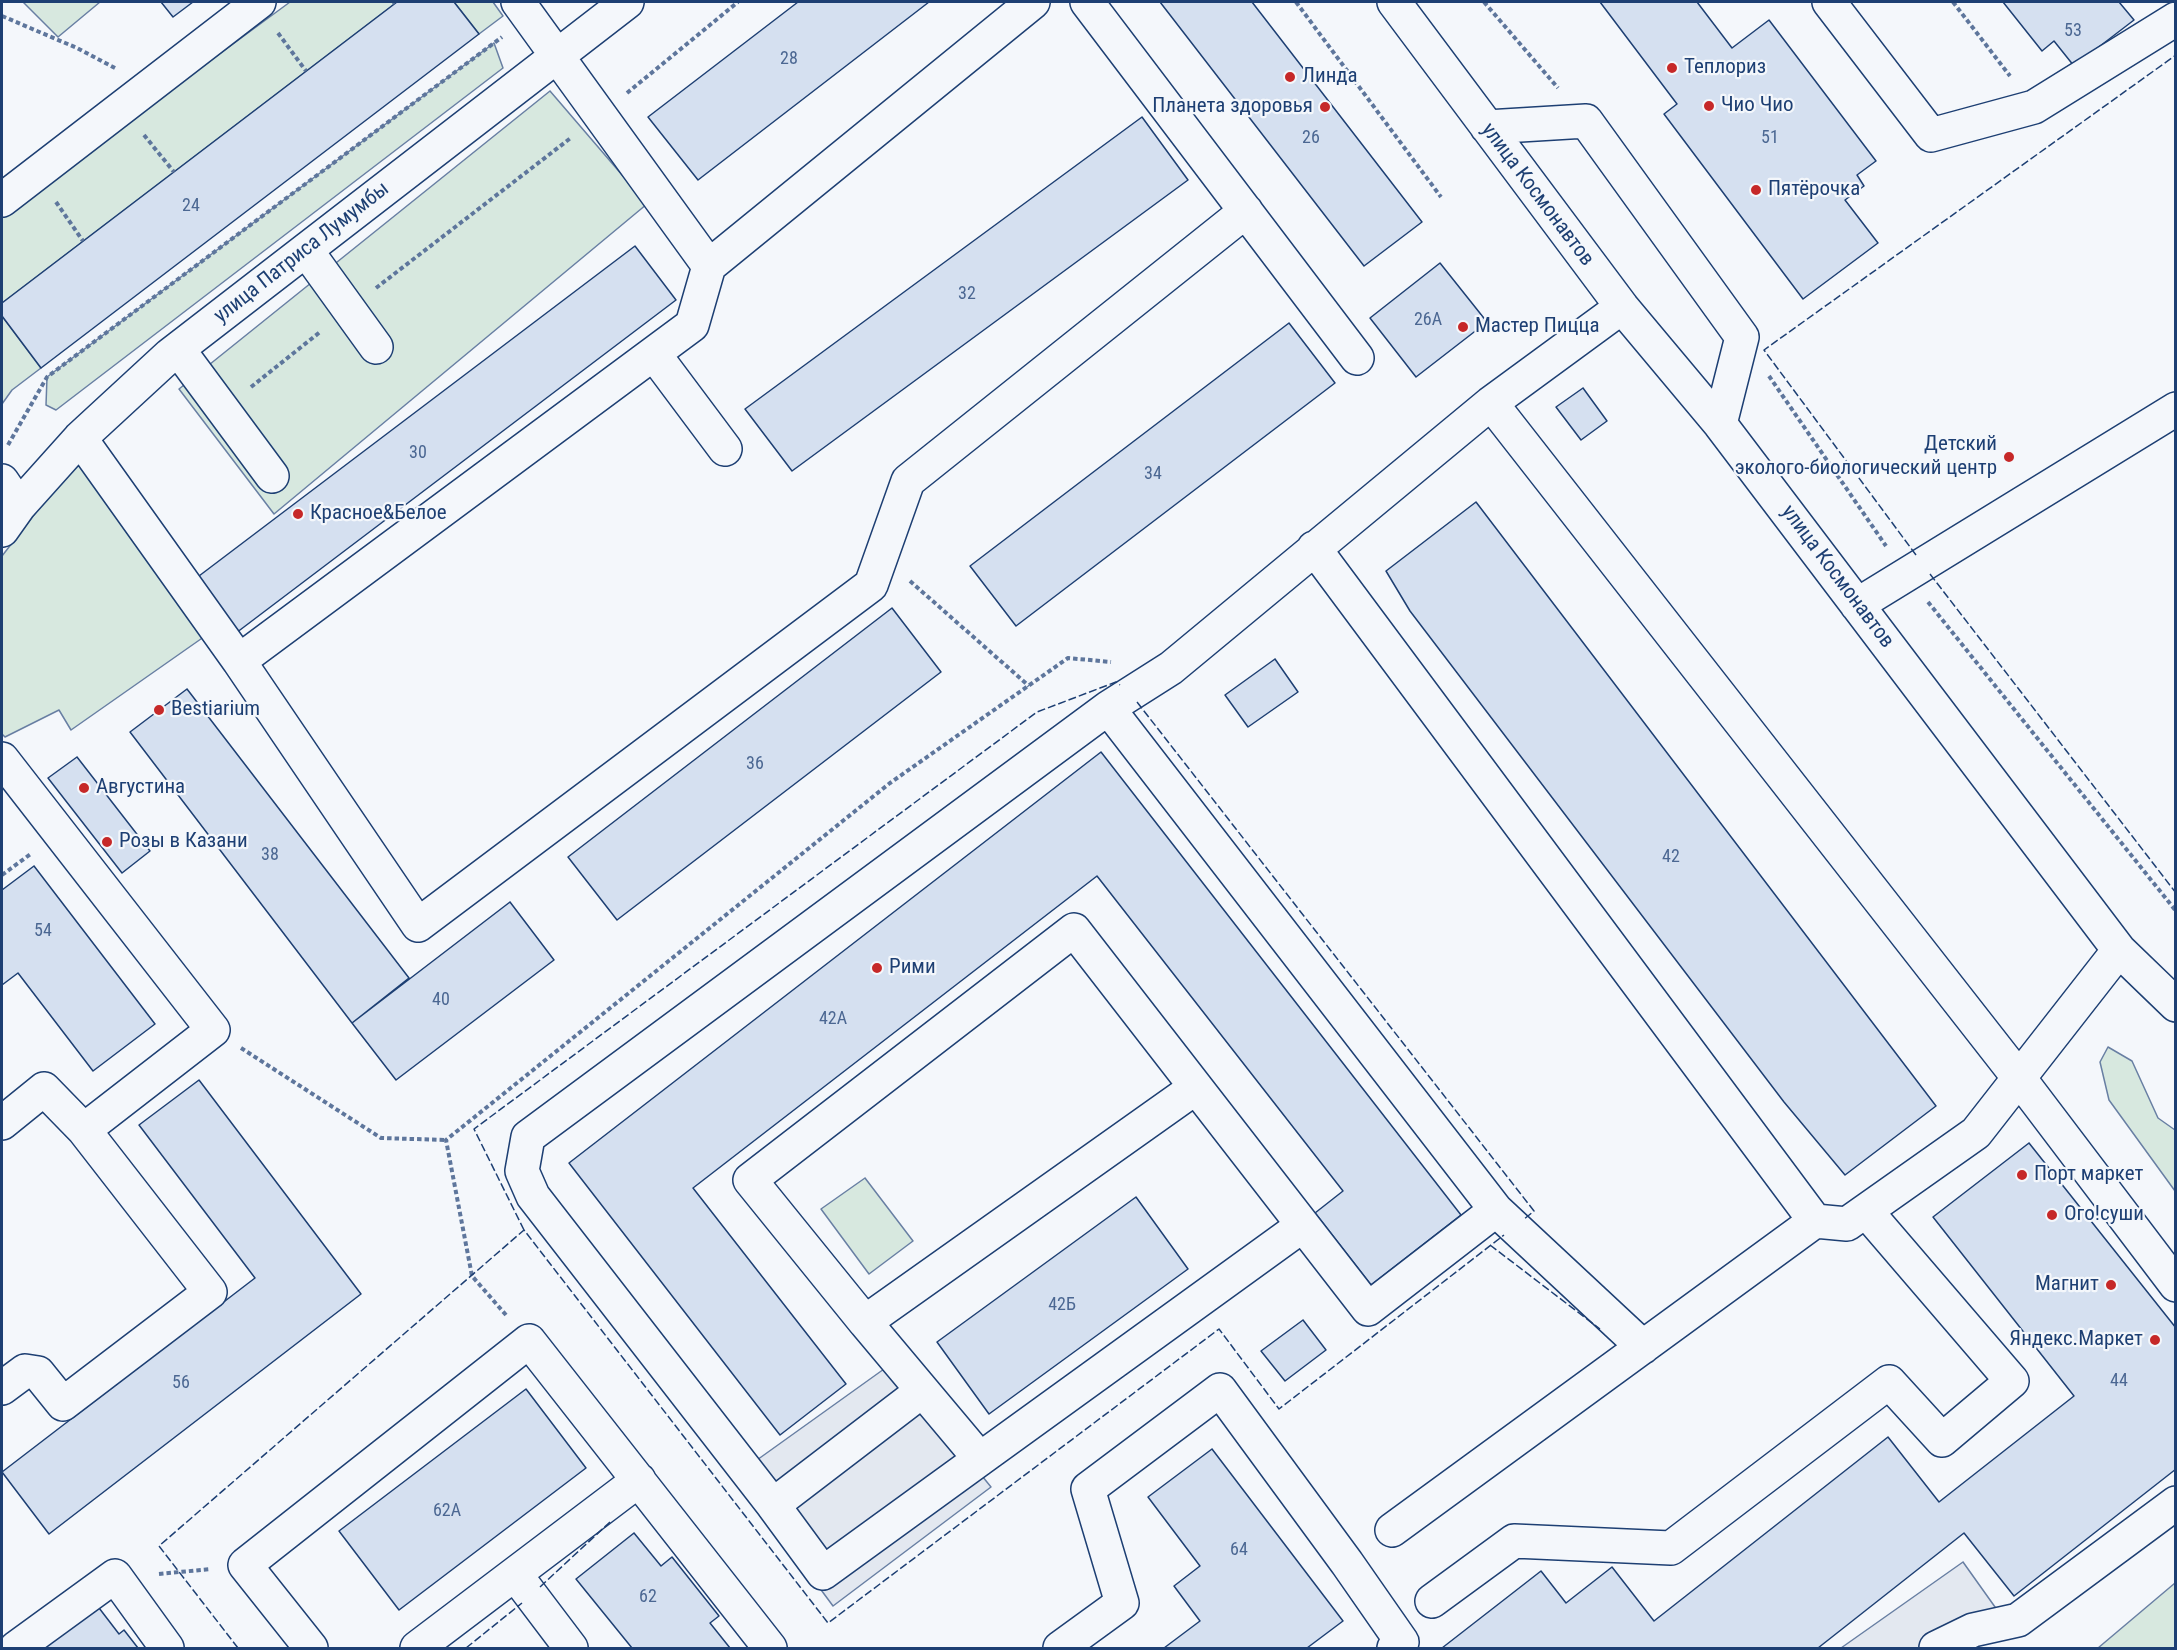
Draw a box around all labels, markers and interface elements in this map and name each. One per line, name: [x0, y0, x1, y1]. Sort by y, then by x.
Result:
house number: 53: [2064, 20, 2082, 42]
house number: 28: [780, 48, 798, 70]
place label: Теплориз: [1684, 55, 1766, 81]
marker: Теплориз: [1665, 61, 1679, 75]
place label: Линда: [1302, 64, 1358, 90]
marker: Линда: [1283, 70, 1297, 84]
place label: Чио Чио: [1721, 93, 1794, 119]
place label: Планета здоровья: [1152, 94, 1313, 120]
marker: Чио Чио: [1702, 99, 1716, 113]
marker: Планета здоровья: [1318, 100, 1332, 114]
street label: улица Космонавтов: [1475, 119, 1599, 271]
house number: 26: [1302, 127, 1320, 149]
house number: 51: [1761, 127, 1779, 149]
street label: улица Патриса Лумумбы: [209, 177, 395, 329]
place label: Пятёрочка: [1768, 177, 1860, 203]
marker: Пятёрочка: [1749, 183, 1763, 197]
house number: 24: [182, 195, 200, 217]
house number: 32: [958, 283, 976, 305]
house number: 26А: [1414, 309, 1442, 331]
place label: Мастер Пицца: [1475, 314, 1600, 340]
marker: Мастер Пицца: [1456, 320, 1470, 334]
place label: Детский эколого-биологический центр: [1735, 432, 1997, 482]
house number: 30: [409, 442, 427, 464]
marker: Детский эколого-биологический центр: [2002, 450, 2016, 464]
house number: 34: [1144, 463, 1162, 485]
place label: Красное&Белое: [310, 501, 447, 527]
street label: улица Космонавтов: [1775, 501, 1899, 653]
marker: Красное&Белое: [291, 507, 305, 521]
place label: Bestiarium: [171, 697, 260, 723]
marker: Bestiarium: [152, 703, 166, 717]
house number: 36: [746, 753, 764, 775]
place label: Августина: [96, 775, 185, 801]
marker: Августина: [77, 781, 91, 795]
place label: Розы в Казани: [119, 829, 248, 855]
marker: Розы в Казани: [100, 835, 114, 849]
house number: 38: [261, 844, 279, 866]
house number: 42: [1662, 846, 1680, 868]
house number: 54: [34, 920, 52, 942]
place label: Рими: [889, 955, 936, 981]
marker: Рими: [870, 961, 884, 975]
house number: 40: [432, 989, 450, 1011]
house number: 42А: [819, 1008, 847, 1030]
place label: Порт маркет: [2034, 1162, 2143, 1188]
marker: Порт маркет: [2015, 1168, 2029, 1182]
place label: Ого!суши: [2064, 1202, 2144, 1228]
marker: Ого!суши: [2045, 1208, 2059, 1222]
place label: Магнит: [2035, 1272, 2099, 1298]
marker: Магнит: [2104, 1278, 2118, 1292]
house number: 42Б: [1048, 1294, 1076, 1316]
place label: Яндекс.Маркет: [2009, 1327, 2143, 1353]
marker: Яндекс.Маркет: [2148, 1333, 2162, 1347]
house number: 44: [2110, 1370, 2128, 1392]
house number: 56: [172, 1372, 190, 1394]
house number: 62А: [433, 1500, 461, 1522]
house number: 64: [1230, 1539, 1248, 1561]
house number: 62: [639, 1586, 657, 1608]

